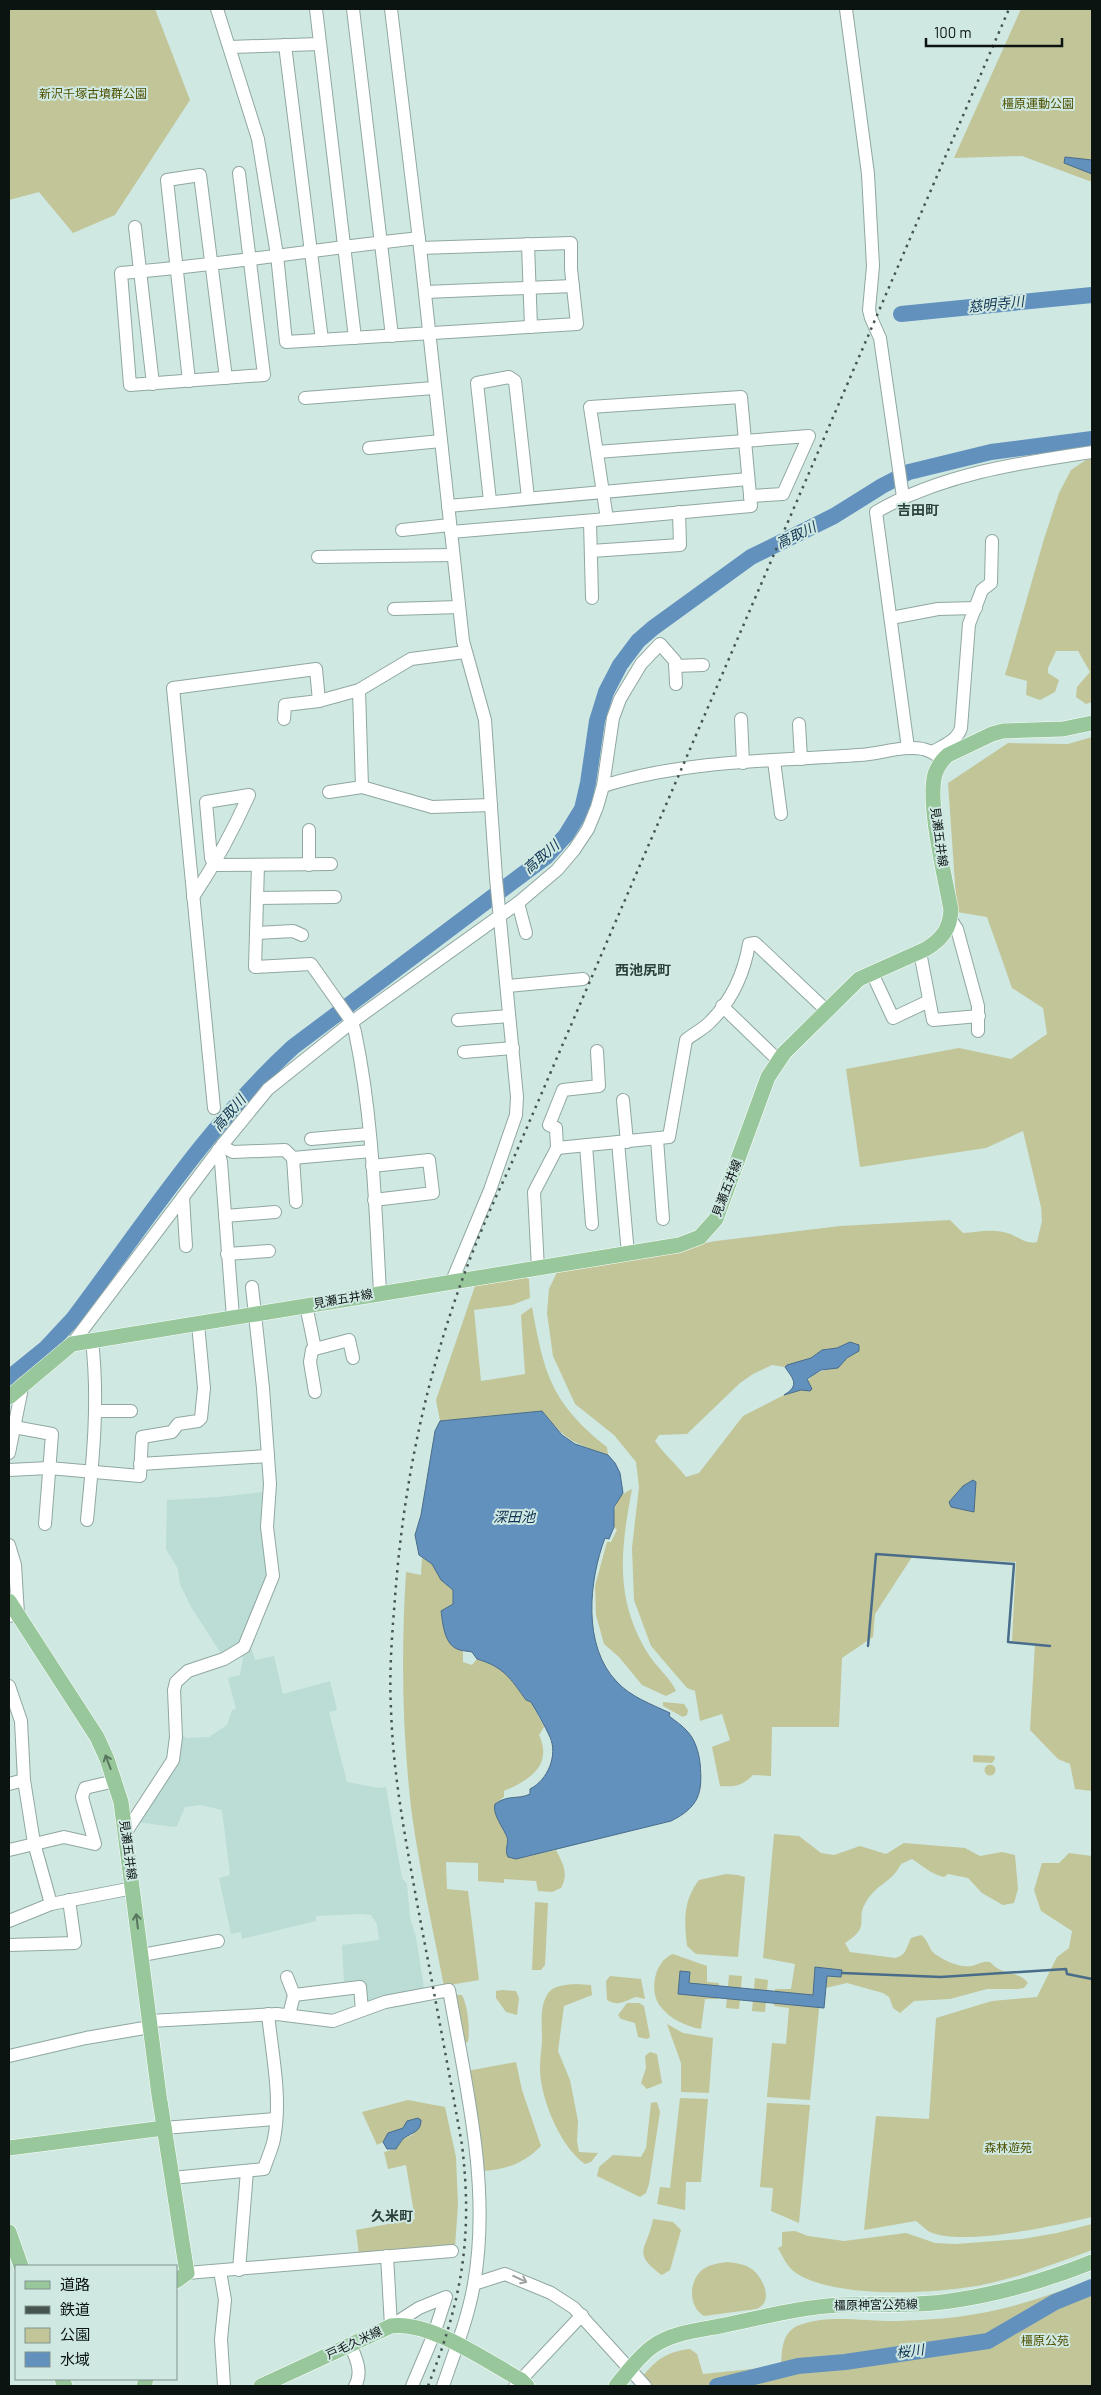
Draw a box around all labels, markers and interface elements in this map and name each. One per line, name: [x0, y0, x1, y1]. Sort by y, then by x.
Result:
scale bar: [926, 15, 1062, 47]
text: 100 m: [934, 23, 972, 41]
park label: 新沢千塚古墳群公園: [39, 86, 147, 100]
park label: 橿原運動公園: [1002, 96, 1074, 110]
water label: 慈明寺川: [967, 292, 1027, 315]
district label: 吉田町: [897, 501, 939, 518]
water label: 高取川: [773, 517, 820, 551]
street label: 見瀬五井線: [929, 806, 951, 868]
water label: 高取川: [519, 835, 564, 877]
district label: 西池尻町: [615, 961, 671, 978]
water label: 高取川: [208, 1090, 250, 1134]
street label: 見瀬五井線: [709, 1157, 743, 1218]
street label: 見瀬五井線: [312, 1286, 374, 1310]
water label: 深田池: [493, 1508, 537, 1525]
one-way arrow: [103, 1755, 112, 1770]
street label: 見瀬五井線: [118, 1819, 140, 1881]
one-way arrow: [132, 1913, 142, 1929]
park label: 森林遊苑: [984, 2140, 1032, 2154]
district label: 久米町: [371, 2207, 413, 2224]
legend: [15, 2265, 178, 2380]
text: 道路: [60, 2275, 90, 2293]
one-way arrow: [512, 2275, 527, 2284]
street label: 橿原神宮公苑線: [834, 2296, 918, 2312]
text: 鉄道: [60, 2300, 90, 2318]
street label: 戸毛久米線: [323, 2323, 384, 2361]
text: 公園: [60, 2325, 90, 2343]
park label: 橿原公苑: [1021, 2333, 1069, 2347]
water label: 桜川: [895, 2340, 927, 2361]
text: 水域: [60, 2350, 90, 2368]

